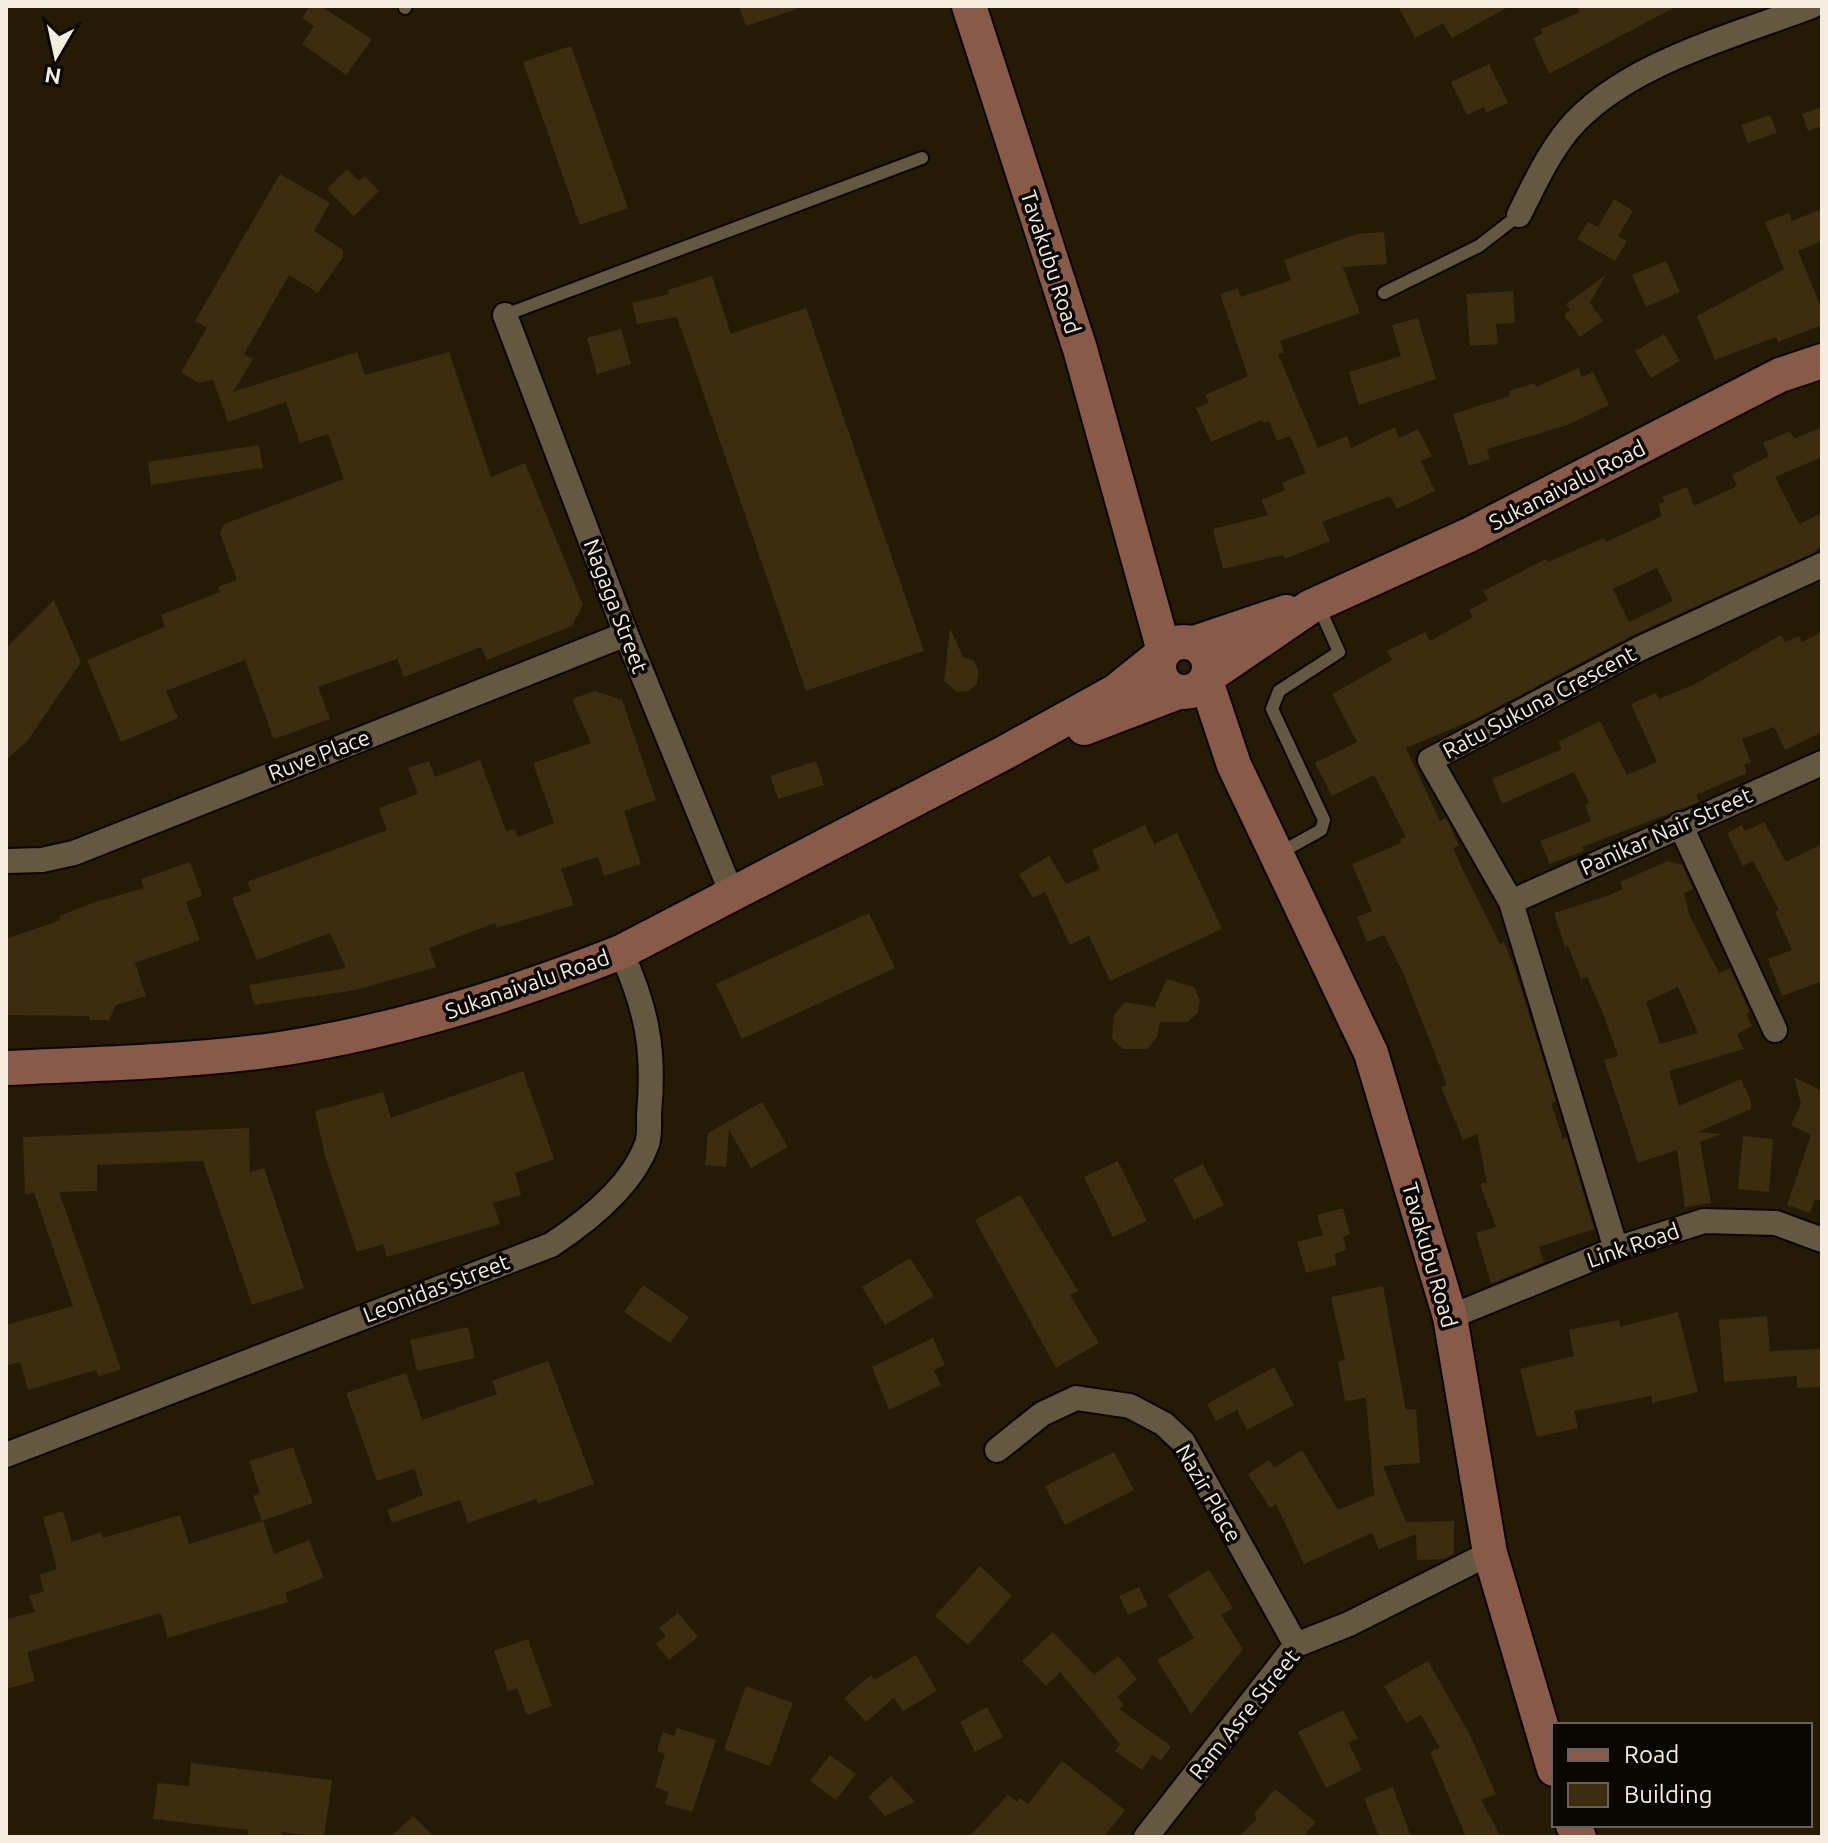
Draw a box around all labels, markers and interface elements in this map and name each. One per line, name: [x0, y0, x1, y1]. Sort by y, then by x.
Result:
north arrow: [16, 16, 96, 96]
text: N: [43, 63, 63, 90]
street label: Tavakubu Road: [1016, 187, 1086, 337]
street label: Sukanaivalu Road: [1485, 434, 1649, 535]
street label: Nagaga Street: [579, 535, 654, 677]
street label: Ratu Sukuna Crescent: [1438, 640, 1640, 763]
street label: Ruve Place: [265, 724, 373, 785]
street label: Panikar Nair Street: [1576, 781, 1756, 880]
street label: Sukanaivalu Road: [442, 944, 612, 1023]
street label: Tavakubu Road: [1398, 1180, 1463, 1330]
street label: Link Road: [1583, 1217, 1682, 1272]
street label: Leonidas Street: [359, 1248, 513, 1327]
street label: Nazir Place: [1171, 1440, 1247, 1546]
street label: Ram Asre Street: [1184, 1643, 1304, 1784]
legend: [1552, 1723, 1812, 1827]
text: Road: [1624, 1741, 1679, 1768]
text: Building: [1624, 1781, 1712, 1808]

